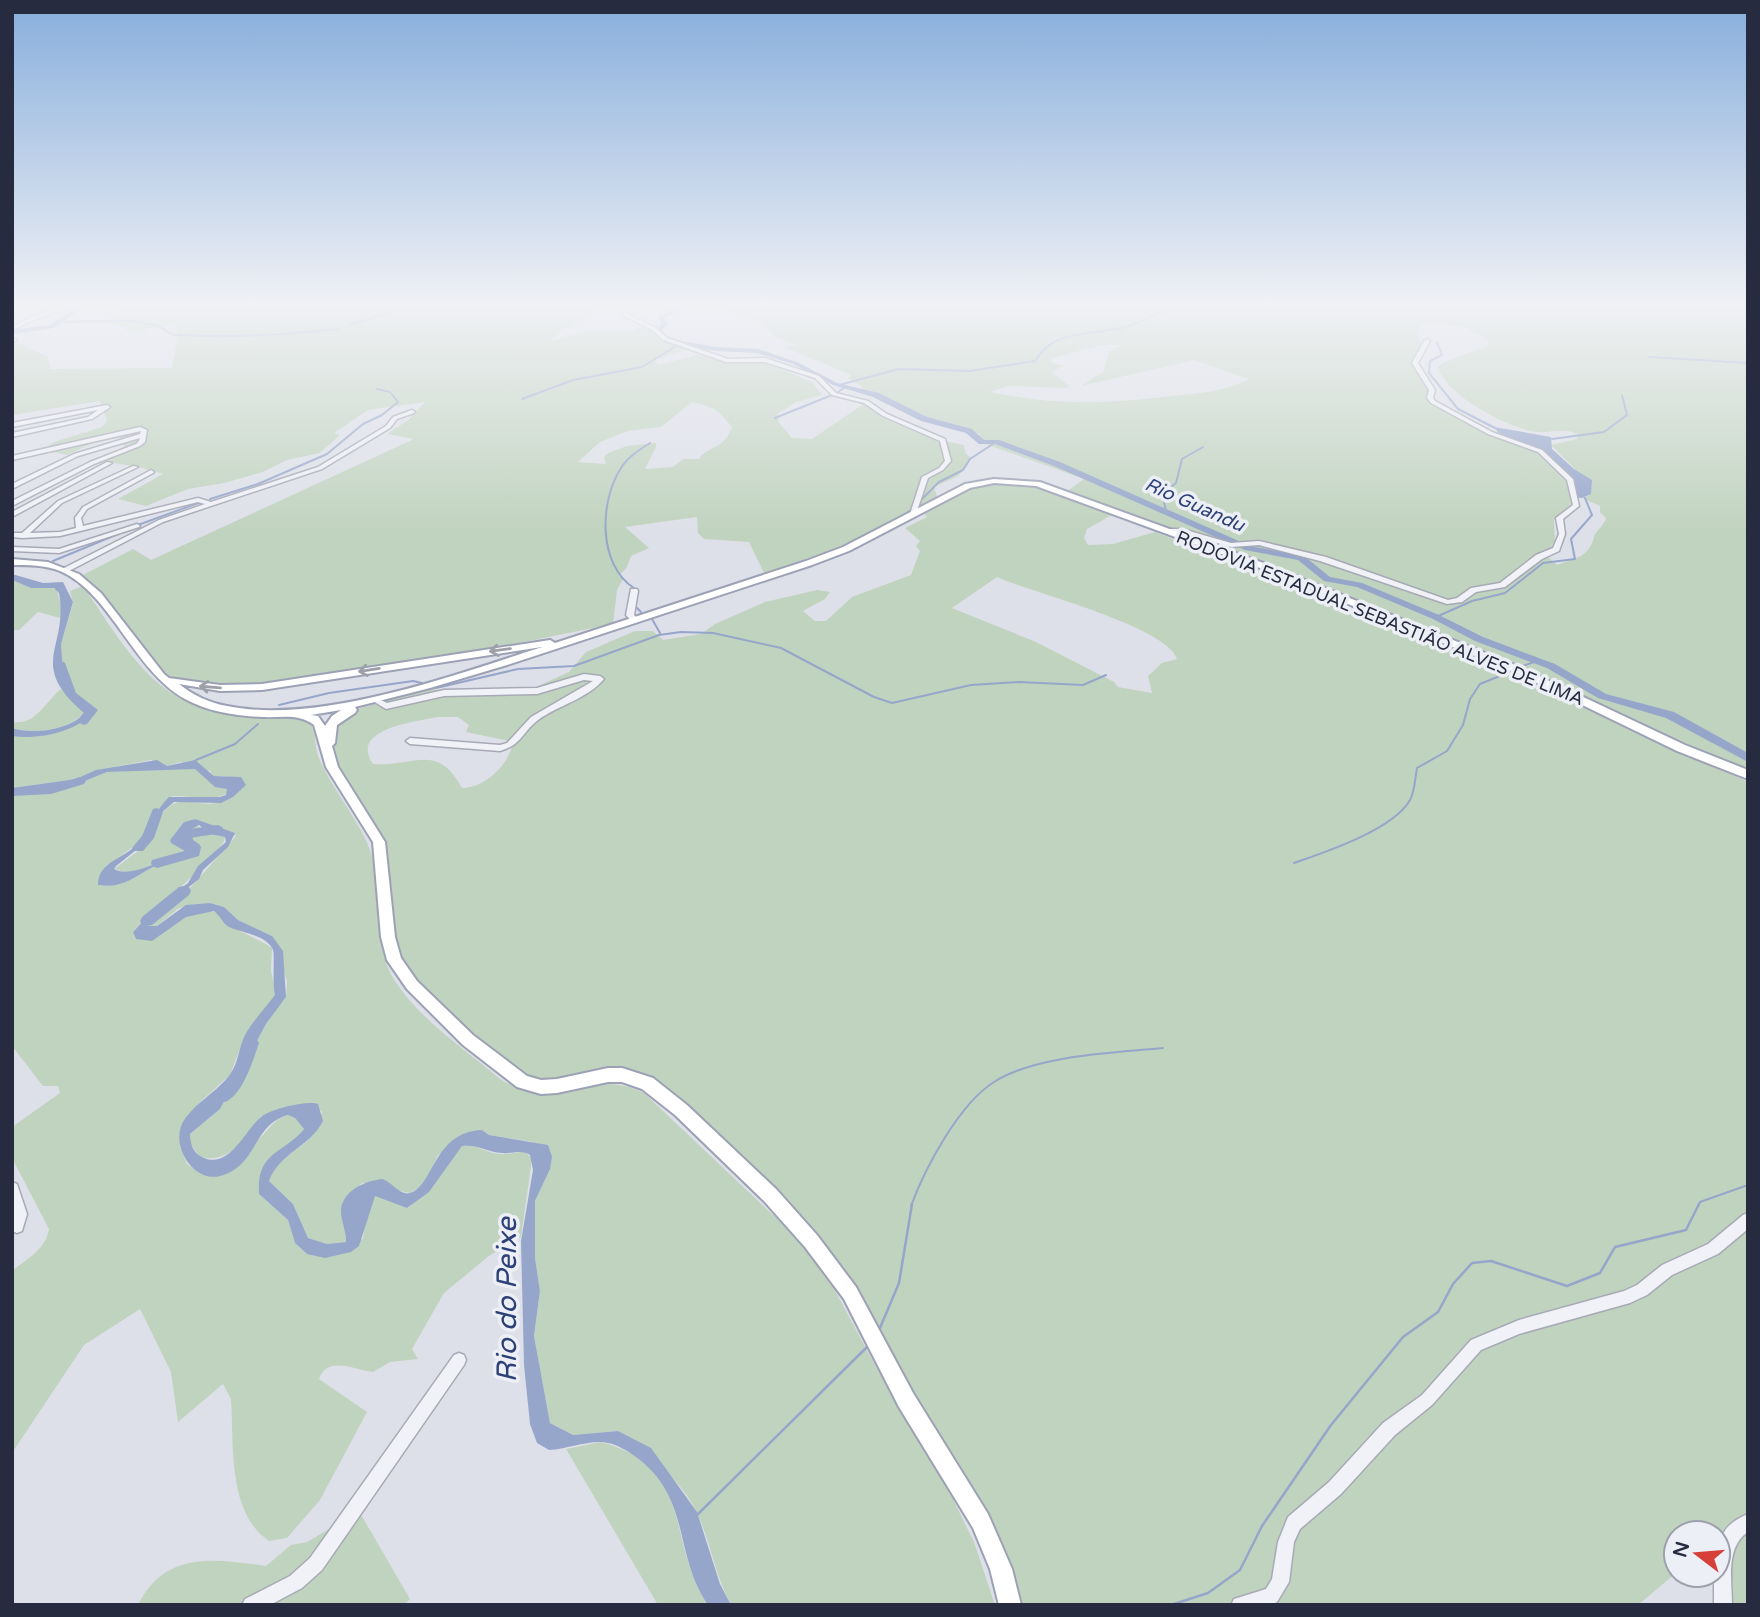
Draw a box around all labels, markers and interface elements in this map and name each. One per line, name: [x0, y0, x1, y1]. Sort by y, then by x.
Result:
water label: Rio Guandu: [1141, 473, 1249, 537]
street label: RODOVIA ESTADUAL SEBASTIÃO ALVES DE LIMA: [1173, 526, 1587, 710]
one-way arrow: [489, 644, 511, 657]
one-way arrow: [358, 664, 381, 677]
one-way arrow: [199, 680, 222, 693]
water label: Rio do Peixe: [490, 1215, 524, 1383]
north arrow: [1662, 1519, 1732, 1589]
text: N: [1669, 1539, 1694, 1560]

